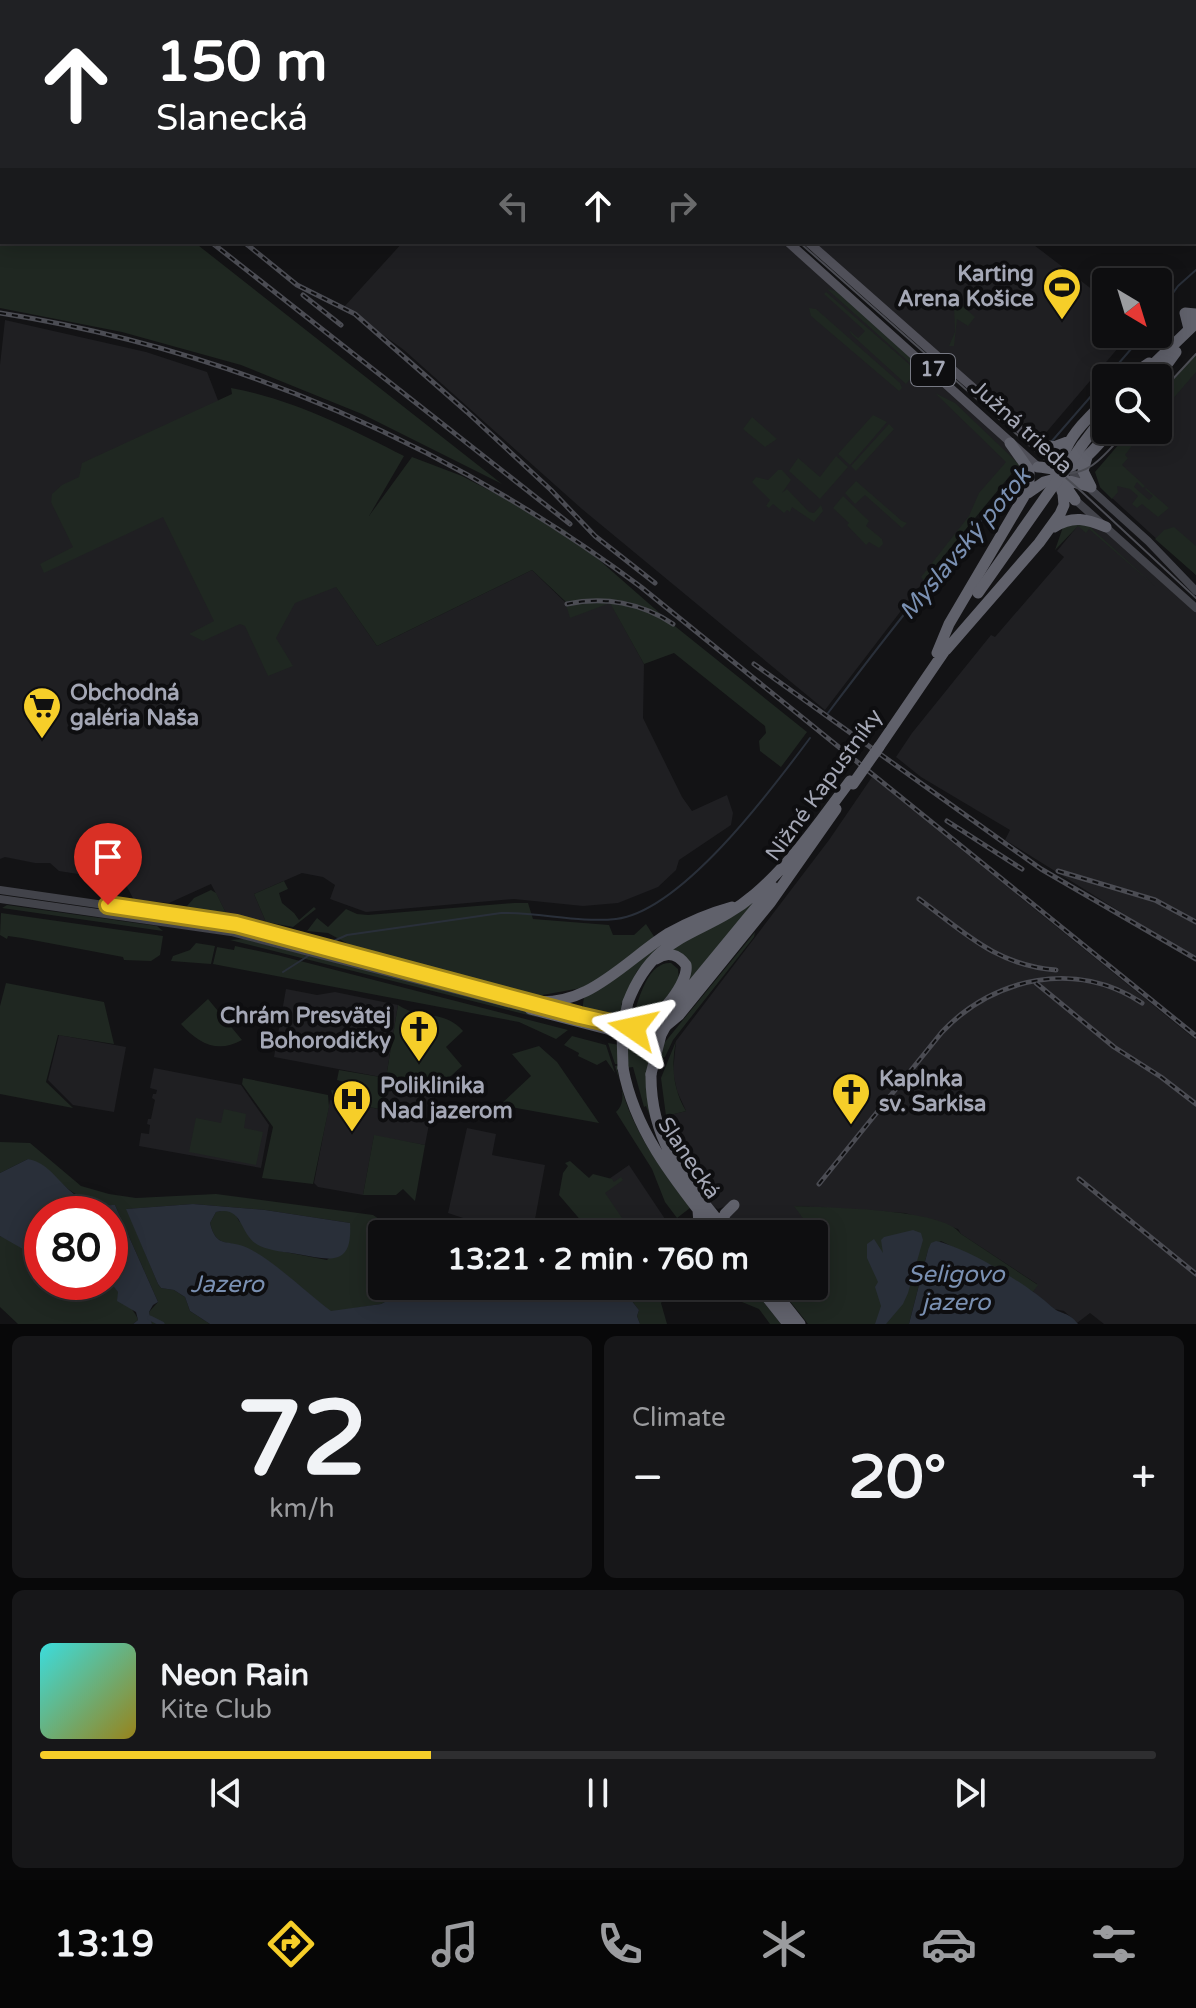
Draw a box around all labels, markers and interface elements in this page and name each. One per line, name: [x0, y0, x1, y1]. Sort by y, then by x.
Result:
text: 150 m: [156, 29, 327, 96]
icon: ahead: [24, 32, 128, 136]
text: Slanecká: [156, 97, 308, 140]
icon: left: [492, 184, 536, 228]
icon: ahead: [576, 184, 620, 228]
icon: right: [660, 184, 704, 228]
place label: Karting Arena Košice: [897, 261, 1034, 312]
sports icon: Karting Arena Košice: [1041, 266, 1083, 321]
north arrow: [1092, 268, 1172, 348]
map controls: [1092, 268, 1172, 444]
road number: 17: [911, 354, 955, 386]
button: search: [1092, 364, 1172, 444]
street label: Južná trieda: [966, 375, 1078, 479]
water label: Myslavský potok: [893, 461, 1038, 626]
place label: Obchodná galéria Naša: [70, 680, 199, 731]
supermarket icon: Obchodná galéria Naša: [21, 685, 63, 740]
street label: Nižné Kapustníky: [760, 704, 888, 866]
pin: [74, 823, 142, 905]
icon: arrive: [86, 835, 130, 879]
position arrow: [591, 986, 675, 1070]
place label: Chrám Presvätej Bohorodičky: [220, 1003, 391, 1054]
church icon: Chrám Presvätej Bohorodičky: [398, 1008, 440, 1063]
place label: Kaplnka sv. Sarkisa: [879, 1066, 986, 1117]
church icon: Kaplnka sv. Sarkisa: [830, 1071, 872, 1126]
place label: Poliklinika Nad jazerom: [380, 1073, 513, 1124]
hospital icon: Poliklinika Nad jazerom: [331, 1078, 373, 1133]
street label: Slanecká: [652, 1112, 726, 1204]
speed limit sign: 80: [24, 1196, 128, 1300]
text: 13:21 · 2 min · 760 m: [447, 1241, 749, 1278]
water label: Seligovo jazero: [907, 1260, 1006, 1317]
water label: Jazero: [190, 1270, 265, 1299]
text: 72: [237, 1378, 367, 1503]
text: Climate: [632, 1402, 726, 1433]
text: 20°: [848, 1442, 946, 1514]
text: −: [632, 1452, 663, 1505]
text: +: [1131, 1452, 1156, 1505]
text: km/h: [269, 1493, 335, 1524]
text: Neon Rain: [160, 1657, 309, 1694]
text: Kite Club: [160, 1694, 272, 1725]
icon: previous: [204, 1771, 248, 1815]
icon: pause: [576, 1771, 620, 1815]
icon: next: [948, 1771, 992, 1815]
icon: directions: [263, 1916, 319, 1972]
icon: music: [427, 1916, 483, 1972]
icon: phone: [592, 1916, 648, 1972]
icon: climate: [756, 1916, 812, 1972]
icon: car: [921, 1916, 977, 1972]
icon: filters: [1086, 1916, 1142, 1972]
text: 13:19: [54, 1923, 154, 1966]

